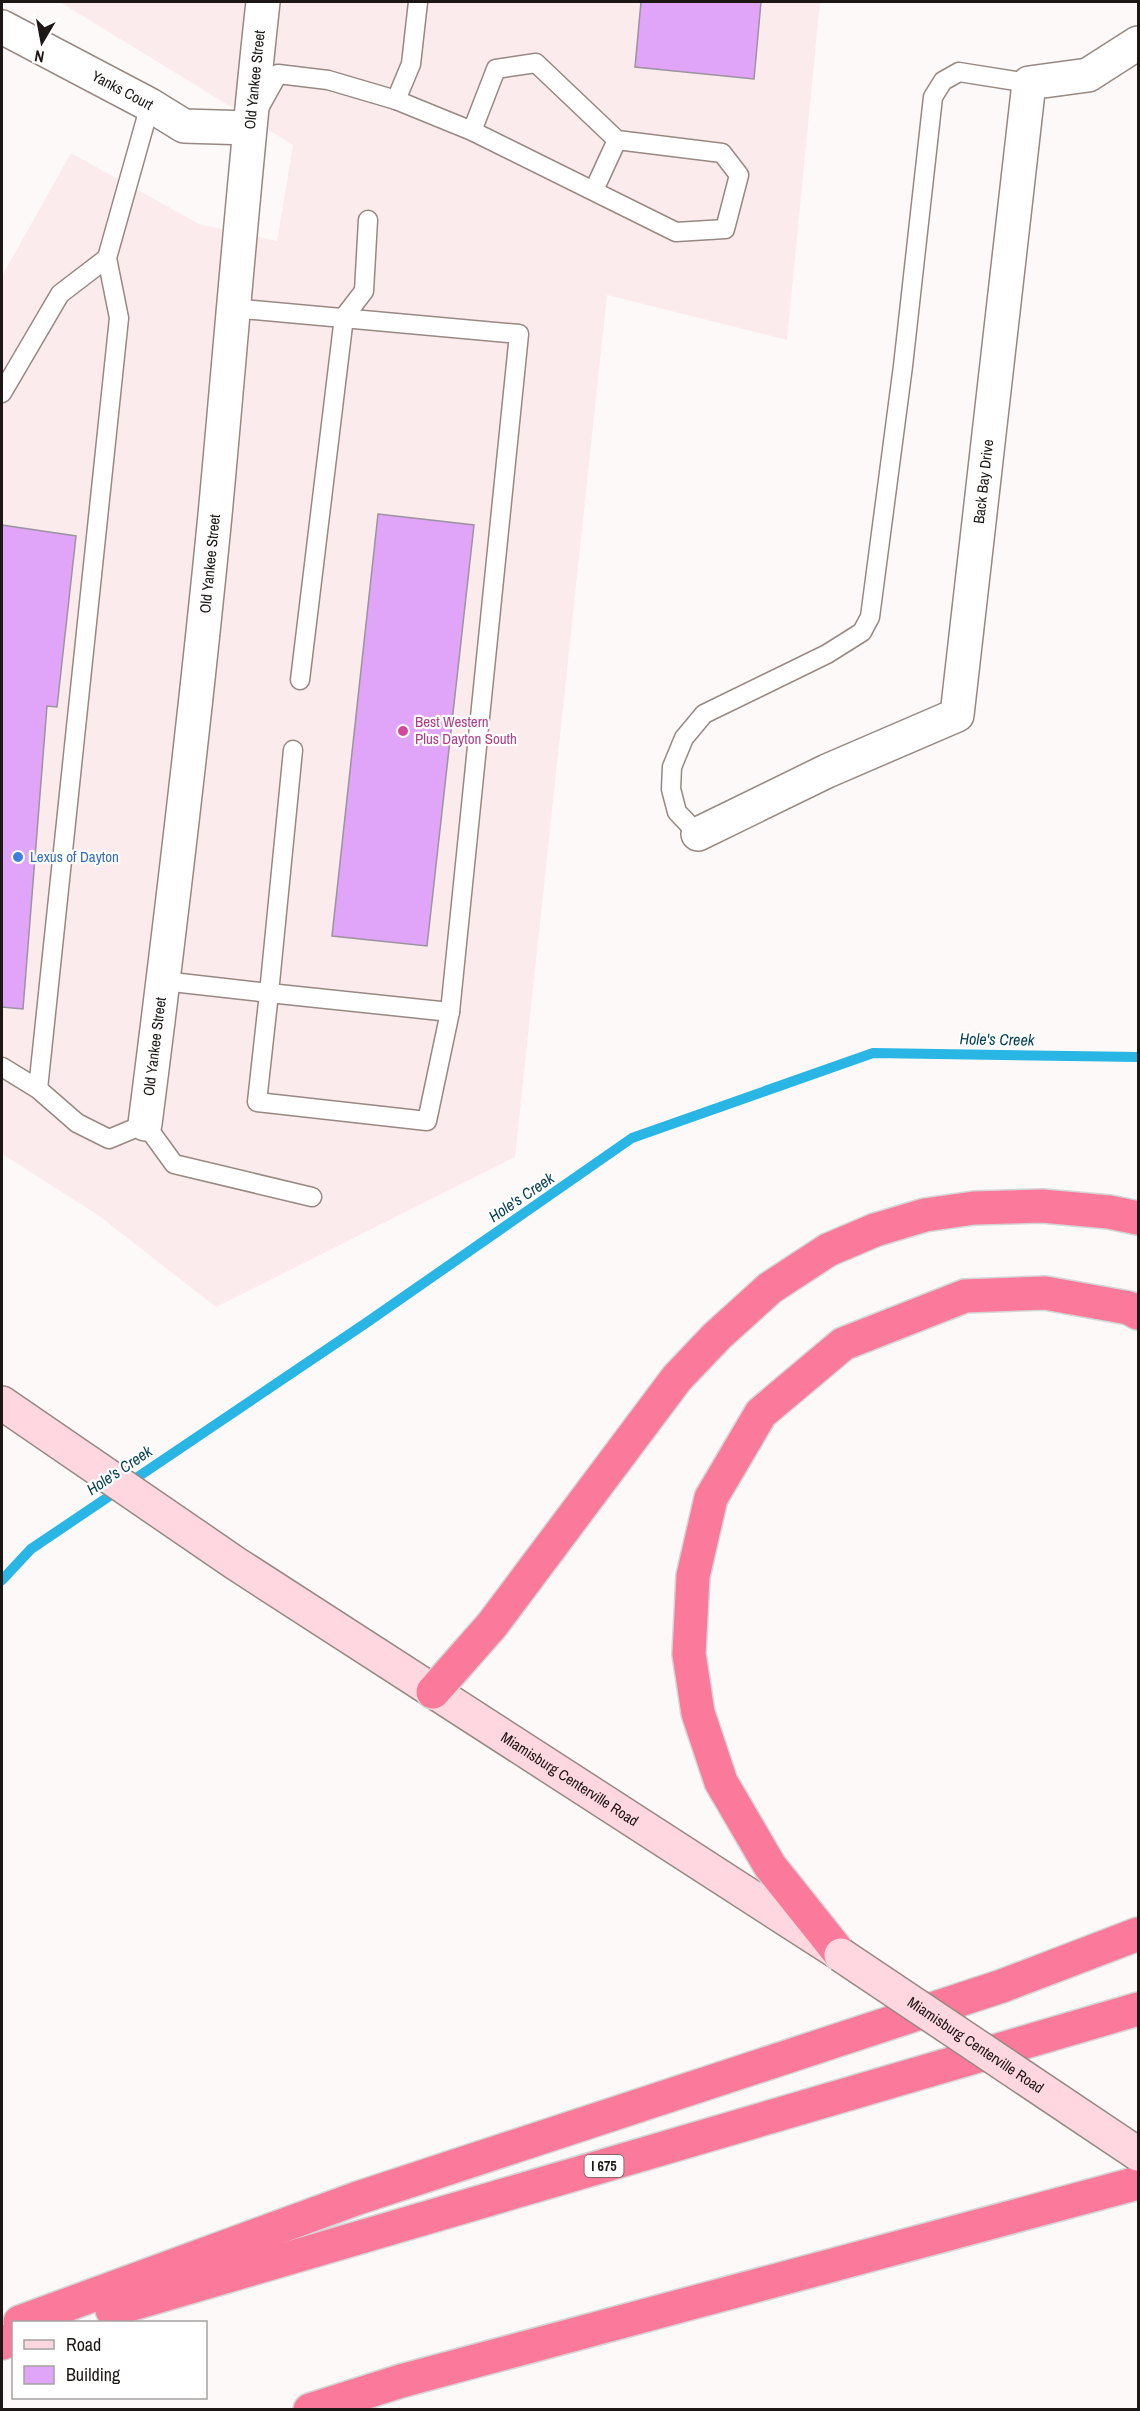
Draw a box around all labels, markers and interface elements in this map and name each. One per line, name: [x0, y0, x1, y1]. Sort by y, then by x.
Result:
north arrow: [12, 12, 72, 72]
street label: Old Yankee Street: [239, 29, 270, 130]
text: N: [33, 45, 46, 68]
street label: Yanks Court: [88, 65, 158, 115]
street label: Back Bay Drive: [968, 438, 998, 525]
street label: Old Yankee Street: [194, 513, 225, 614]
place label: Best Western Plus Dayton South: [415, 711, 517, 749]
marker: Best Western Plus Dayton South: [396, 724, 410, 738]
place label: Lexus of Dayton: [30, 846, 119, 867]
marker: Lexus of Dayton: [11, 850, 25, 864]
street label: Old Yankee Street: [138, 995, 171, 1097]
water label: Hole's Creek: [959, 1027, 1035, 1051]
water label: Hole's Creek: [484, 1167, 558, 1227]
water label: Hole's Creek: [82, 1440, 156, 1500]
street label: Miamisburg Centerville Road: [497, 1727, 643, 1831]
street label: Miamisburg Centerville Road: [904, 1991, 1048, 2098]
road number: I 675: [584, 2155, 624, 2177]
legend: [12, 2321, 207, 2399]
text: Road: [66, 2332, 101, 2357]
text: Building: [66, 2362, 121, 2387]

